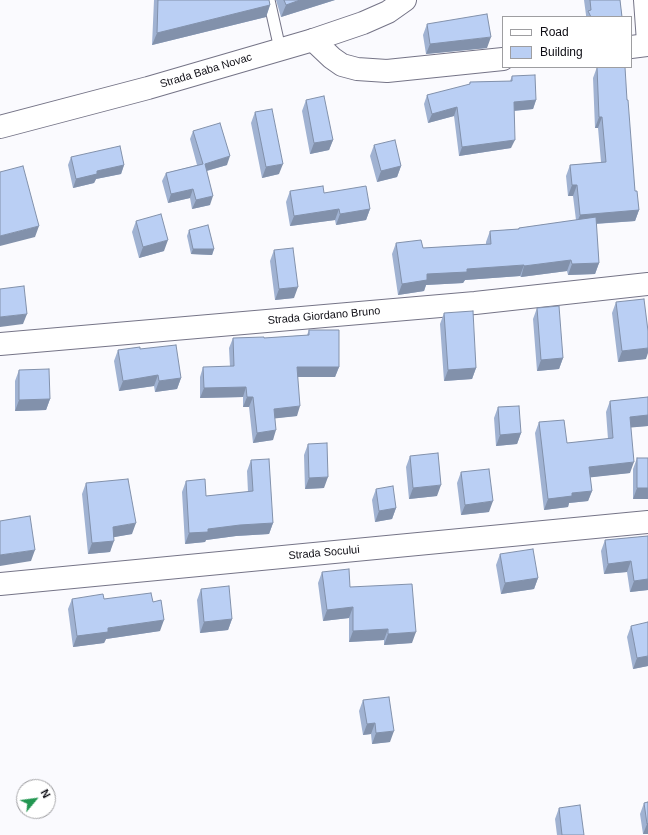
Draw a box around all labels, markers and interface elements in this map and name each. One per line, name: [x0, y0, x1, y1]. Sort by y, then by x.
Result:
legend: [502, 16, 632, 68]
text: Road: [540, 25, 569, 39]
text: Building: [540, 45, 583, 59]
street label: Strada Baba Novac: [158, 51, 254, 91]
street label: Strada Giordano Bruno: [267, 304, 381, 328]
street label: Strada Socului: [288, 543, 360, 563]
north arrow: [16, 779, 56, 819]
text: N: [38, 787, 53, 800]

